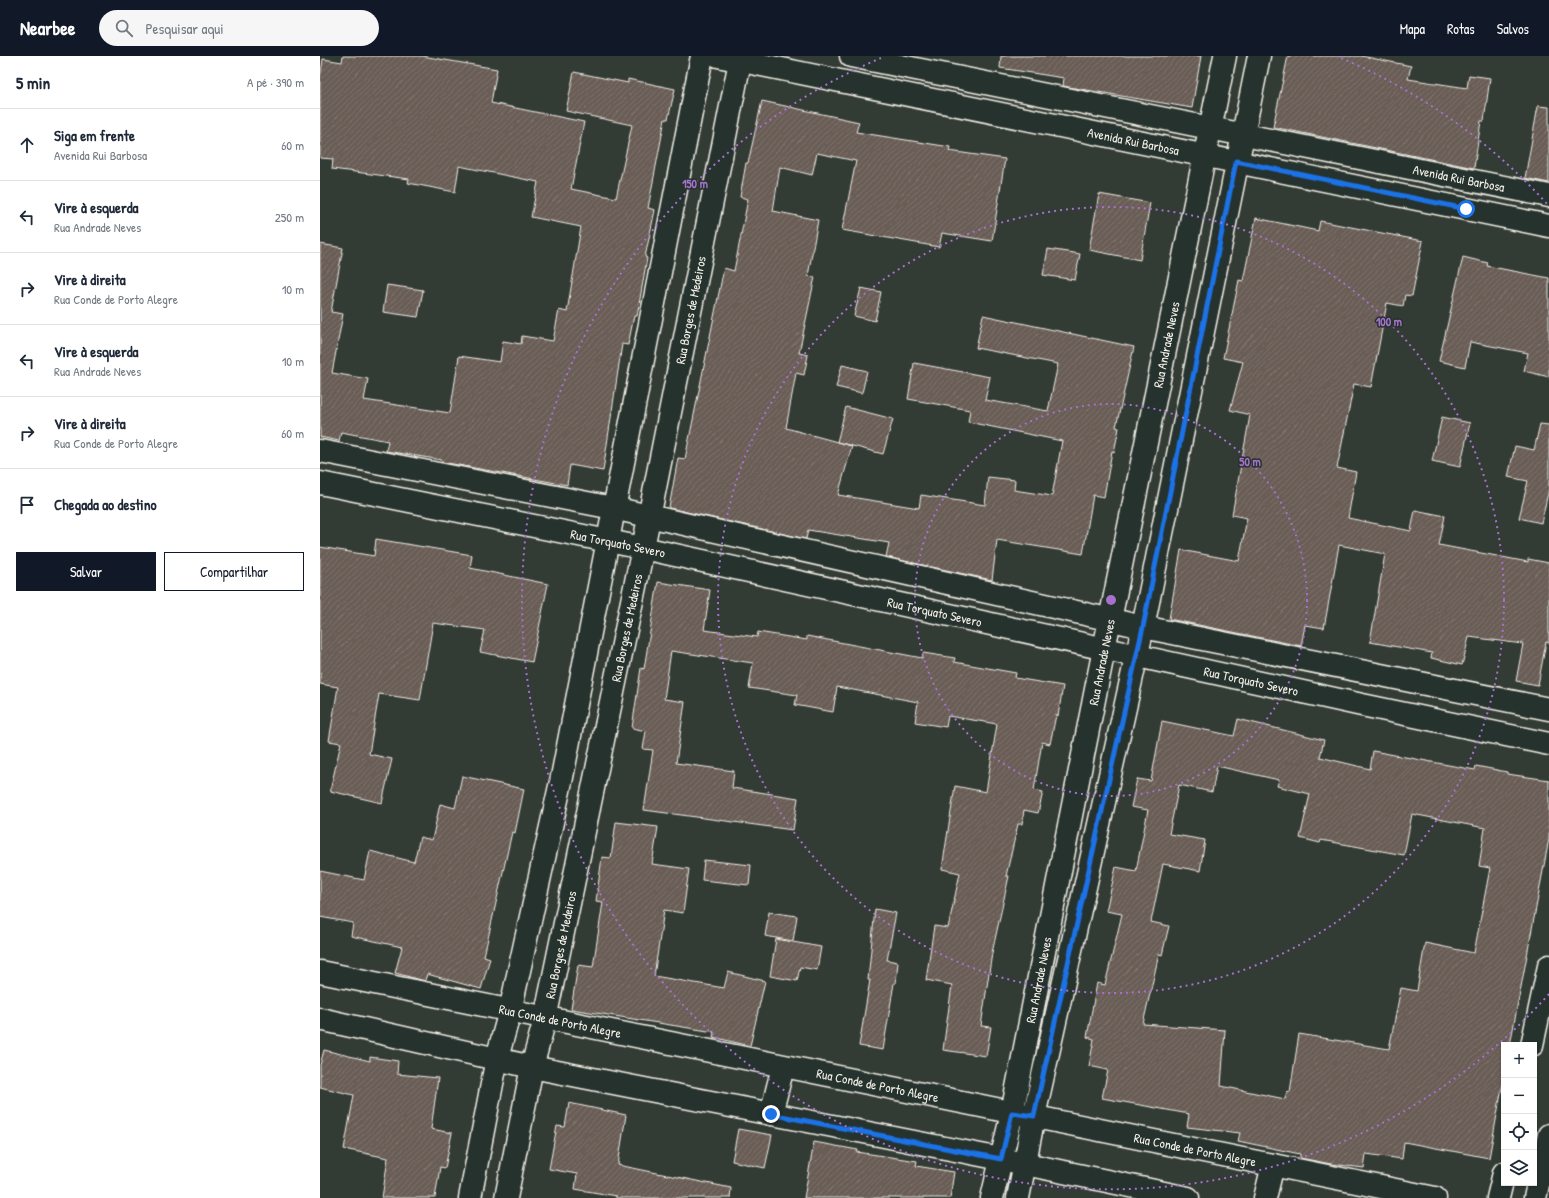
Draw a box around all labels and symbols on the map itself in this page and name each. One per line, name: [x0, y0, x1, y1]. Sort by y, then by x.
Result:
street label: Avenida Rui Barbosa: [1086, 123, 1181, 159]
street label: Avenida Rui Barbosa: [1411, 160, 1506, 196]
text: 150 m: [682, 175, 708, 192]
route start: [1457, 200, 1475, 218]
street label: Rua Borges de Medeiros: [671, 254, 710, 366]
street label: Rua Andrade Neves: [1149, 300, 1184, 389]
text: 100 m: [1376, 313, 1402, 330]
text: 50 m: [1239, 453, 1261, 470]
street label: Rua Torquato Severo: [569, 525, 667, 562]
street label: Rua Borges de Medeiros: [606, 572, 646, 683]
street label: Rua Torquato Severo: [886, 593, 984, 631]
centre of rings: [1104, 593, 1118, 607]
street label: Rua Andrade Neves: [1084, 617, 1119, 707]
street label: Rua Torquato Severo: [1202, 662, 1300, 700]
street label: Rua Borges de Medeiros: [540, 889, 580, 1000]
street label: Rua Andrade Neves: [1021, 935, 1056, 1025]
street label: Rua Conde de Porto Alegre: [497, 1000, 623, 1042]
street label: Rua Conde de Porto Alegre: [815, 1064, 940, 1106]
route end: [762, 1105, 780, 1123]
street label: Rua Conde de Porto Alegre: [1133, 1128, 1258, 1171]

